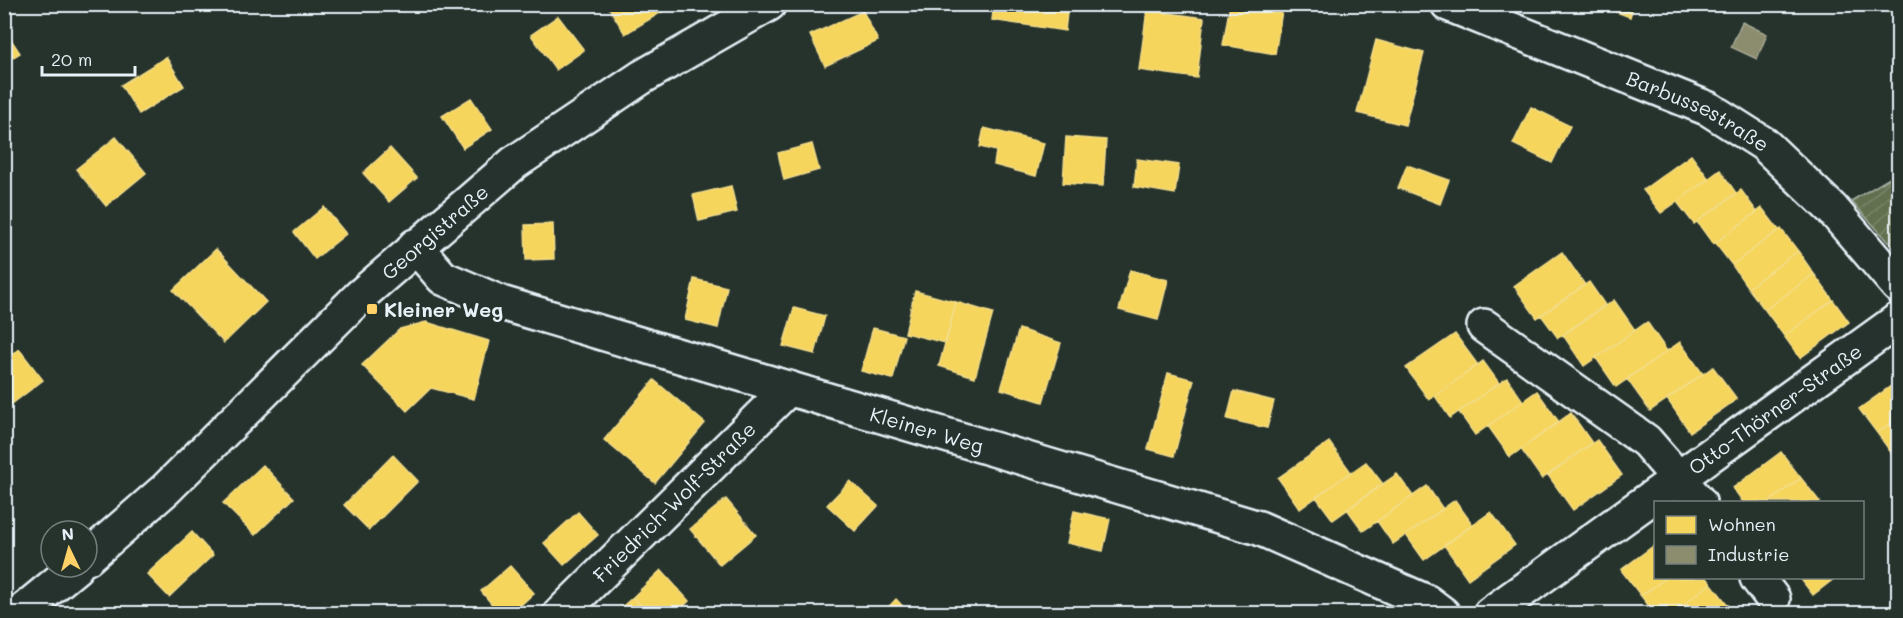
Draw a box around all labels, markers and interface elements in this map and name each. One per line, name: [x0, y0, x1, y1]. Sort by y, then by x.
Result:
scale bar: [42, 39, 135, 77]
text: 20 m: [51, 47, 92, 71]
street label: Barbussestraße: [1623, 64, 1774, 157]
street label: Georgistraße: [376, 178, 493, 285]
place label: Kleiner Weg: [384, 296, 503, 322]
marker: Kleiner Weg: [365, 302, 379, 316]
street label: Otto-Thörner-Straße: [1683, 338, 1867, 480]
street label: Kleiner Weg: [867, 400, 987, 459]
street label: Friedrich-Wolf-Straße: [587, 416, 761, 588]
legend: [1654, 501, 1864, 579]
text: Wohnen: [1708, 512, 1776, 536]
north arrow: [39, 519, 99, 579]
text: N: [61, 523, 75, 545]
text: Industrie: [1708, 542, 1789, 566]

